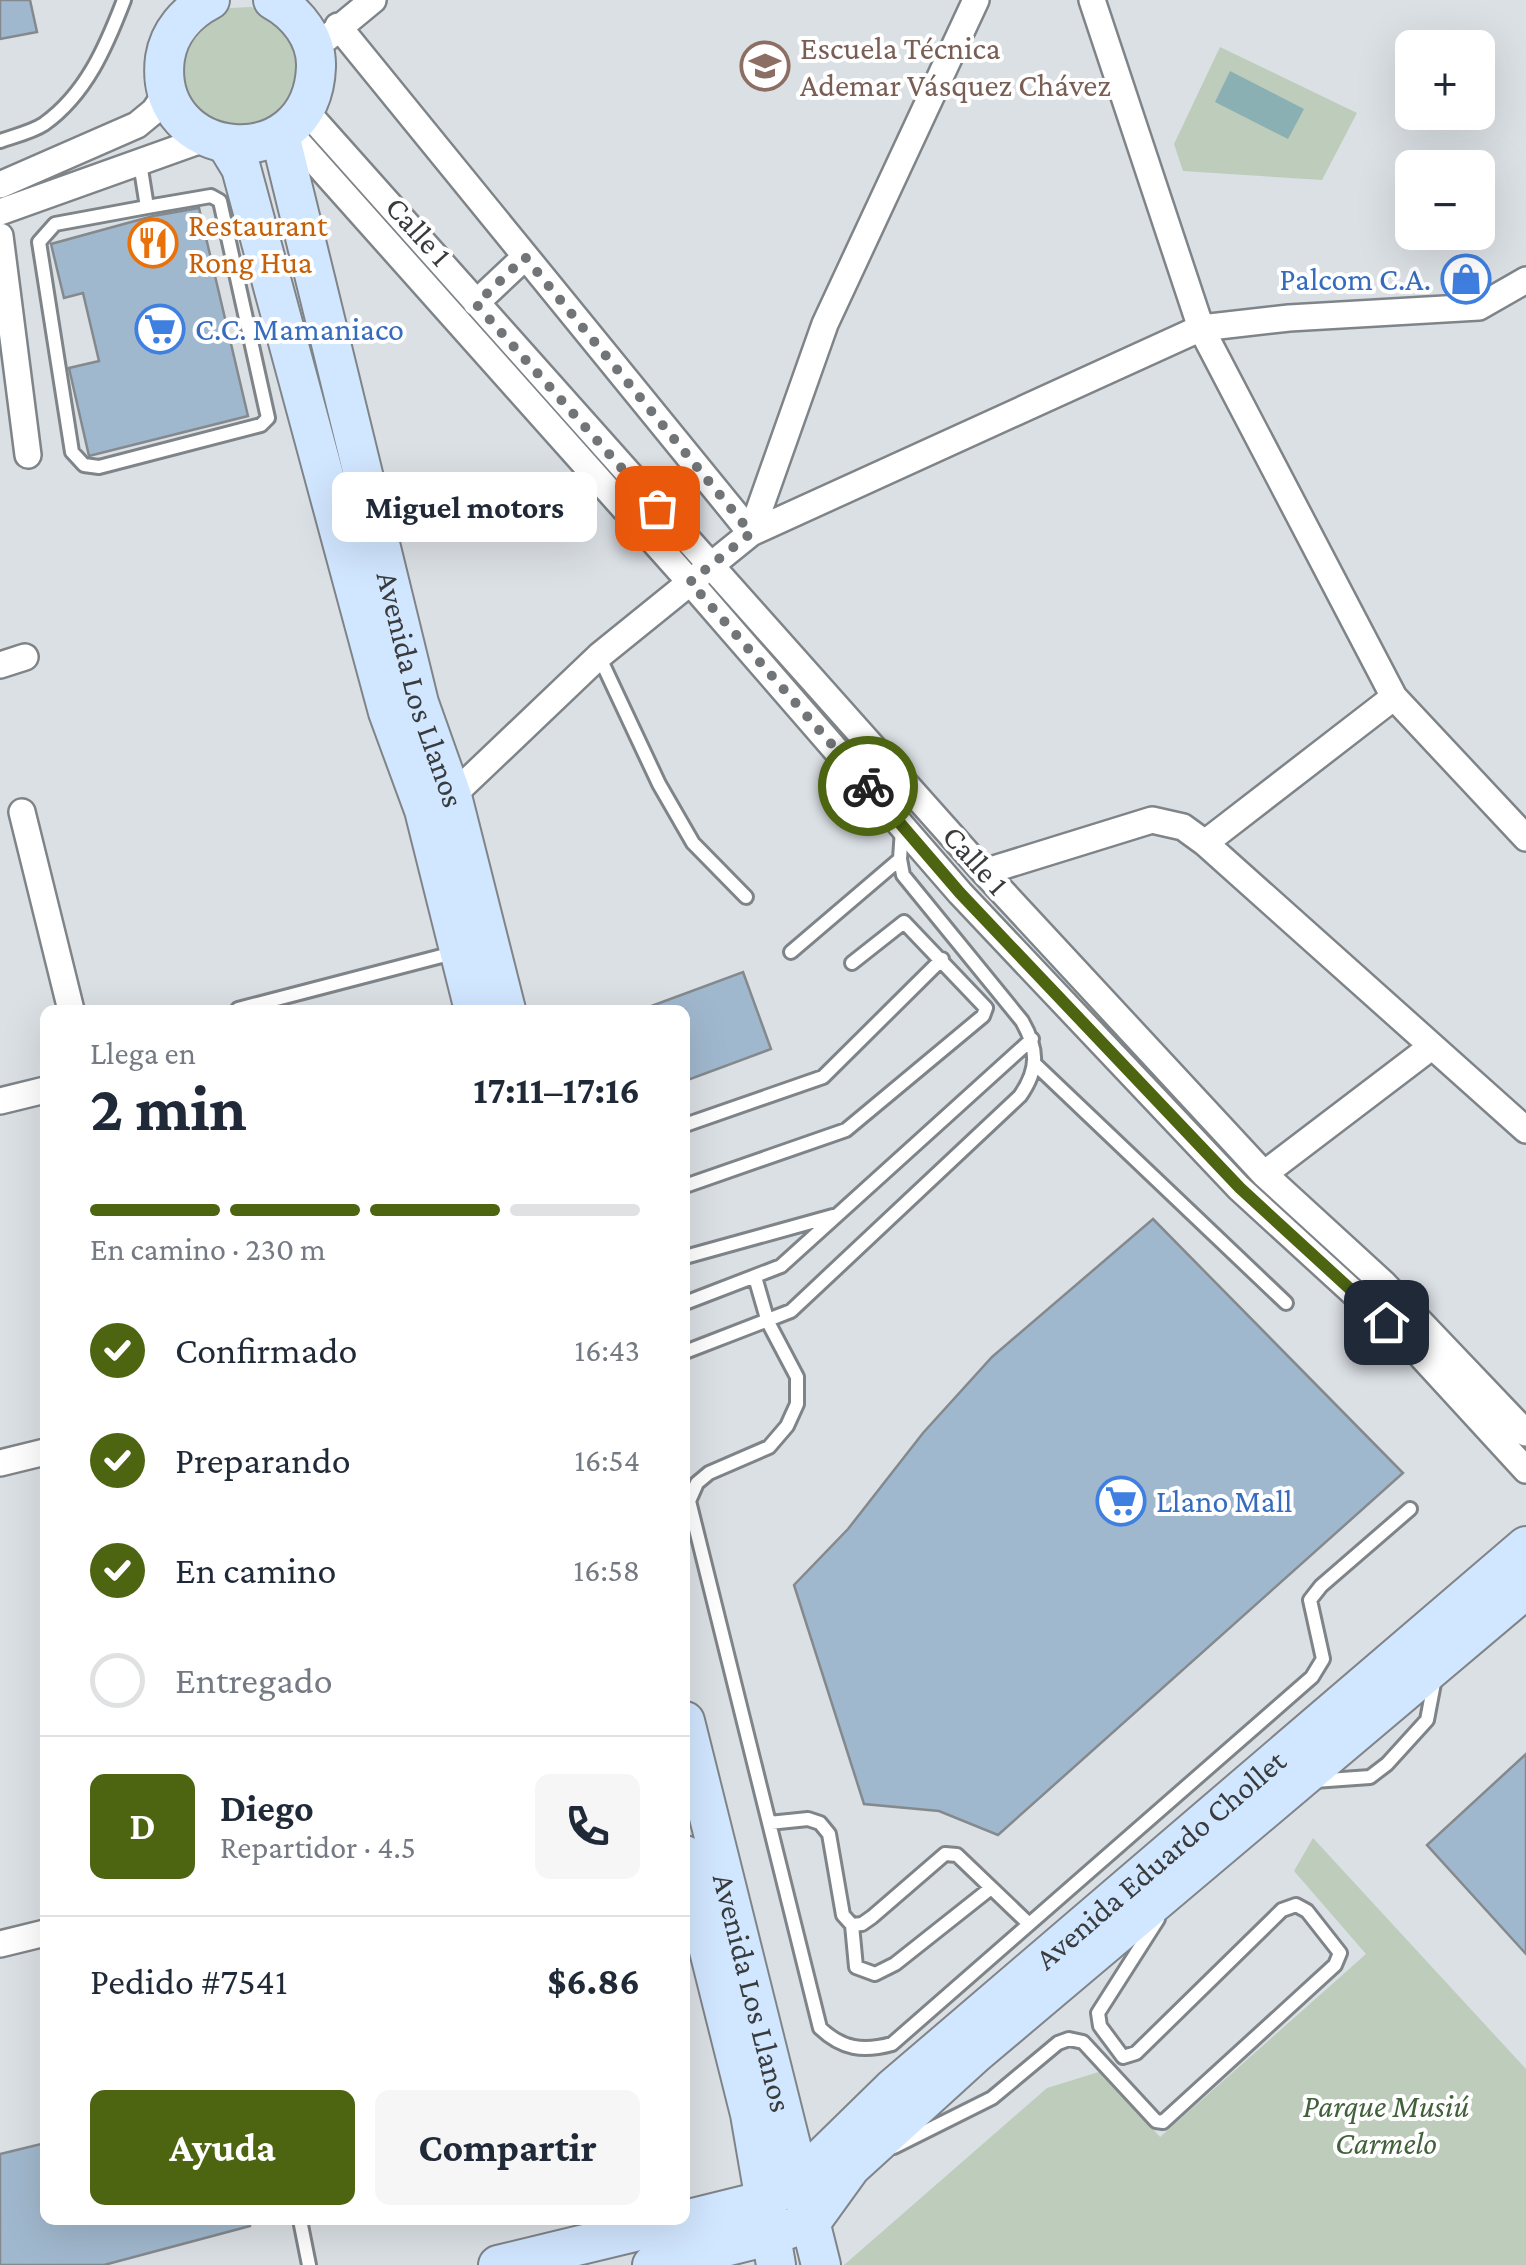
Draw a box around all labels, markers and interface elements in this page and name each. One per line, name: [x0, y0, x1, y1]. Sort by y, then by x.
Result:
place label: Escuela Técnica Ademar Vásquez Chávez: [800, 30, 1111, 103]
map controls: [1395, 30, 1495, 250]
button: +: [1395, 30, 1495, 130]
school or university icon: Escuela Técnica Ademar Vásquez Chávez: [739, 40, 791, 92]
button: −: [1395, 150, 1495, 250]
street label: Calle 1: [379, 189, 459, 273]
place label: Restaurant Rong Hua: [188, 207, 328, 280]
restaurant icon: Restaurant Rong Hua: [127, 217, 179, 269]
shop icon: Palcom C.A.: [1440, 253, 1492, 305]
place label: Palcom C.A.: [1279, 261, 1431, 297]
supermarket icon: C.C. Mamaniaco: [134, 303, 186, 355]
place label: C.C. Mamaniaco: [195, 311, 404, 347]
pin: [615, 466, 700, 551]
callout: Miguel motors: [332, 473, 597, 543]
icon: bag: [630, 481, 685, 536]
text: Miguel motors: [365, 489, 564, 525]
street label: Avenida Los Llanos: [369, 568, 472, 811]
courier: [818, 736, 918, 836]
icon: bike: [841, 759, 896, 814]
street label: Calle 1: [936, 818, 1016, 902]
text: Llega en: [90, 1035, 196, 1071]
text: 17:11–17:16: [473, 1069, 640, 1111]
text: 2 min: [90, 1072, 247, 1144]
text: En camino · 230 m: [90, 1231, 326, 1267]
pin: [1344, 1280, 1429, 1365]
icon: home: [1359, 1295, 1414, 1350]
icon: check: [90, 1323, 145, 1378]
text: Confirmado: [175, 1329, 357, 1371]
text: 16:43: [575, 1332, 640, 1368]
icon: check: [90, 1433, 145, 1488]
text: Preparando: [175, 1439, 351, 1481]
text: 16:54: [574, 1442, 640, 1478]
supermarket icon: Llano Mall: [1095, 1475, 1147, 1527]
place label: Llano Mall: [1156, 1483, 1292, 1519]
icon: check: [90, 1543, 145, 1598]
text: En camino: [175, 1549, 336, 1591]
text: 16:58: [574, 1552, 640, 1588]
text: Entregado: [175, 1659, 333, 1701]
street label: Avenida Eduardo Chollet: [1028, 1742, 1293, 1977]
button: phone: [535, 1774, 640, 1879]
text: Diego: [220, 1787, 314, 1829]
text: D: [129, 1805, 156, 1847]
text: Repartidor · 4.5: [220, 1829, 416, 1865]
street label: Avenida Los Llanos: [706, 1870, 800, 2116]
text: Pedido #7541: [90, 1960, 288, 2002]
text: $6.86: [547, 1960, 640, 2002]
park label: Parque Musiú Carmelo: [1303, 2088, 1469, 2161]
button: Ayuda: [90, 2090, 355, 2205]
button: Compartir: [375, 2090, 640, 2205]

